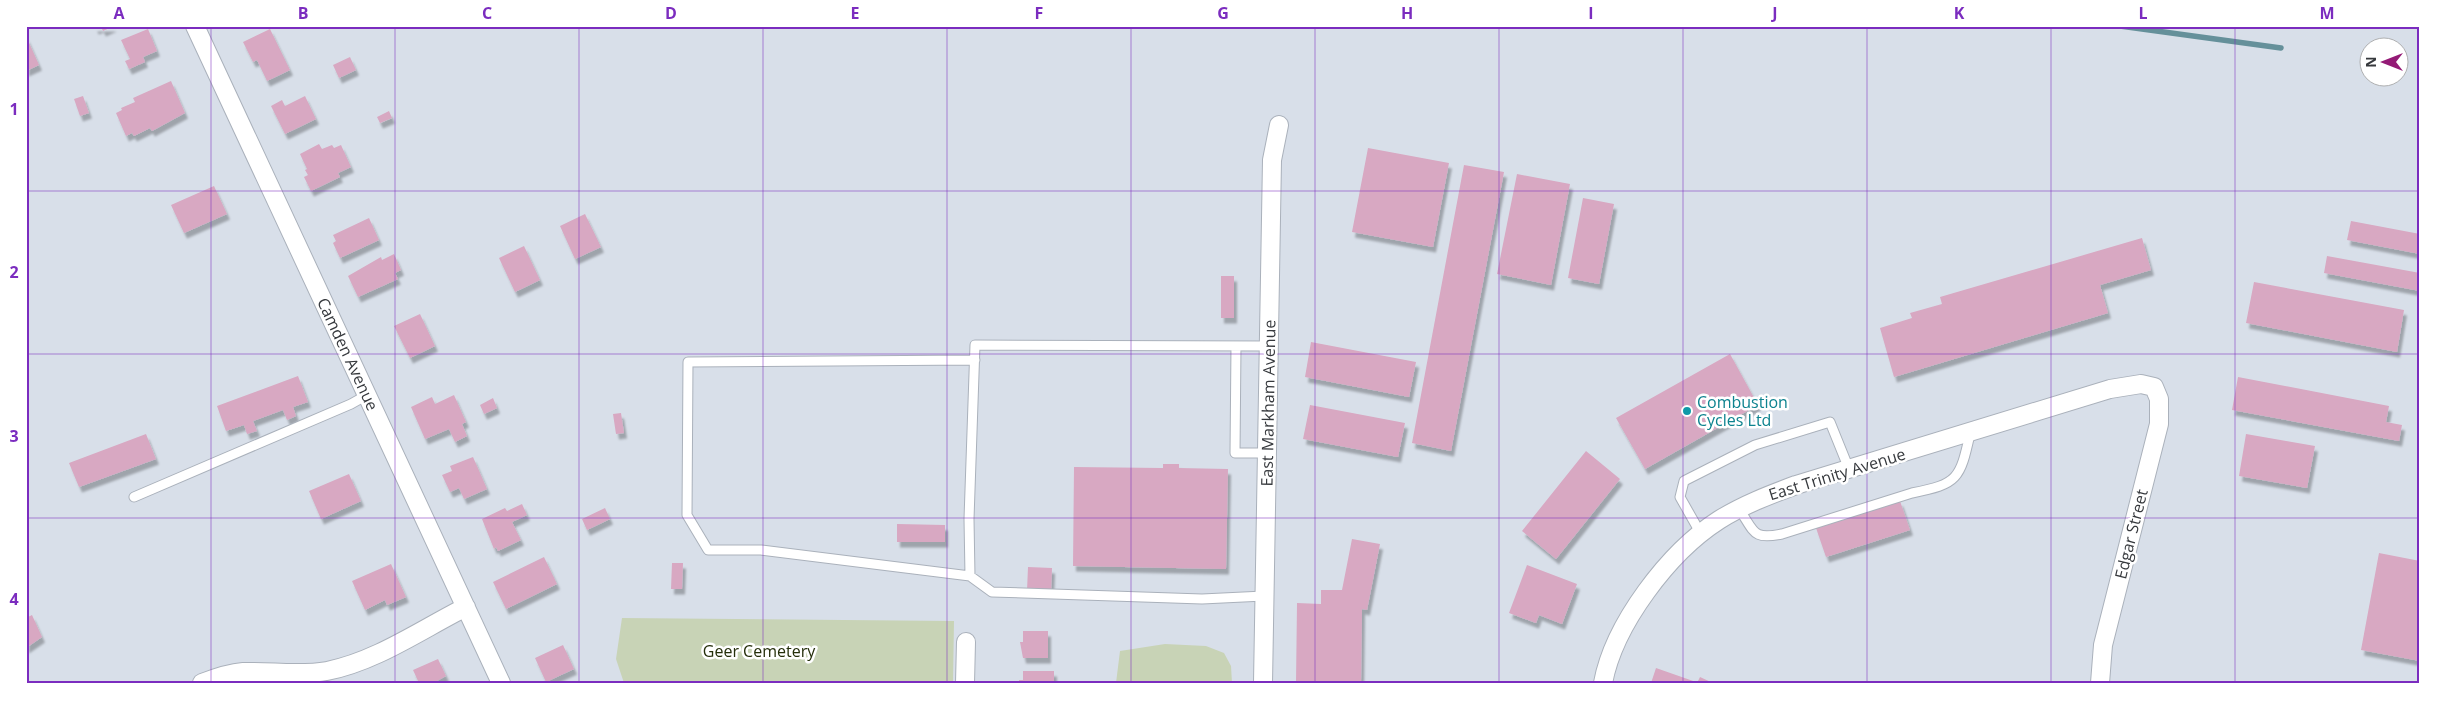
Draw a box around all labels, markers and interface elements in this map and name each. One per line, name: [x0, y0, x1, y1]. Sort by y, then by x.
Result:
text: A: [113, 2, 125, 24]
text: B: [298, 2, 308, 24]
text: C: [482, 2, 492, 24]
text: D: [665, 2, 677, 24]
text: E: [851, 2, 860, 24]
text: F: [1035, 2, 1043, 24]
text: G: [1217, 2, 1229, 24]
text: H: [1401, 2, 1413, 24]
text: I: [1588, 2, 1594, 24]
text: J: [1770, 2, 1778, 24]
text: K: [1954, 2, 1965, 24]
text: L: [2138, 2, 2148, 24]
text: M: [2319, 2, 2335, 24]
north arrow: [2358, 38, 2408, 88]
text: N: [2361, 56, 2380, 68]
text: 1: [9, 98, 19, 120]
text: 2: [9, 261, 19, 283]
street label: Camden Avenue: [312, 294, 384, 414]
street label: East Markham Avenue: [1256, 319, 1280, 487]
place label: Combustion Cycles Ltd: [1697, 391, 1788, 431]
marker: Combustion Cycles Ltd: [1681, 405, 1693, 417]
text: 3: [9, 425, 19, 447]
street label: East Trinity Avenue: [1766, 443, 1908, 505]
street label: Edgar Street: [2109, 487, 2153, 581]
text: 4: [9, 588, 19, 610]
park label: Geer Cemetery: [703, 640, 816, 662]

